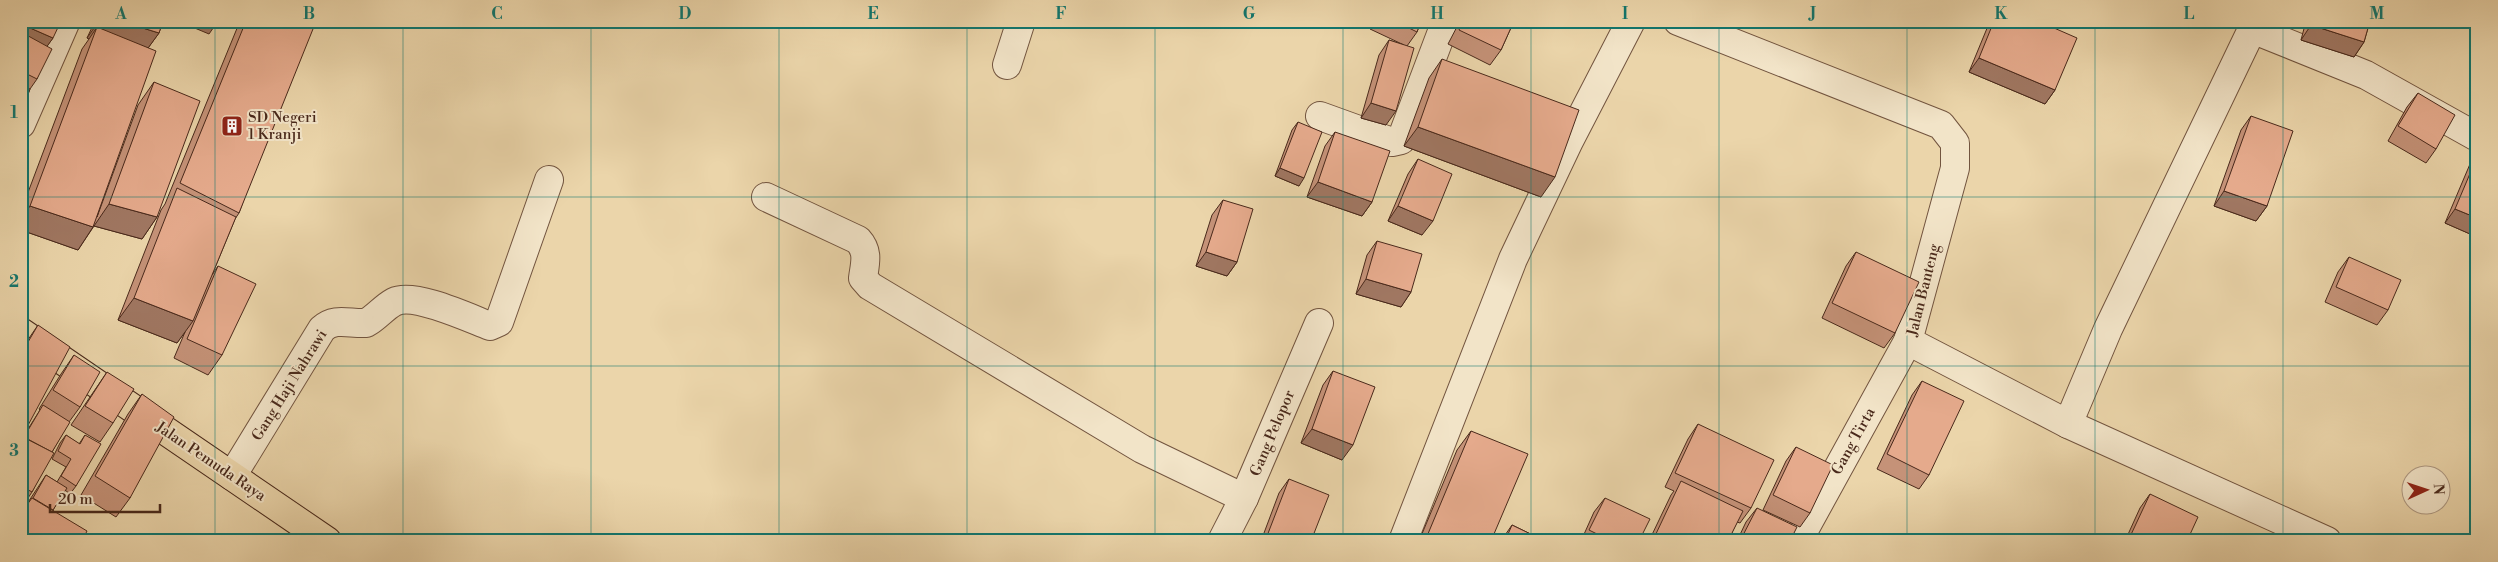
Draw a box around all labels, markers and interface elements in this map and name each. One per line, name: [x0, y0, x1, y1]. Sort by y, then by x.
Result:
text: A: [114, 4, 127, 24]
text: B: [303, 4, 315, 24]
text: C: [491, 4, 503, 24]
text: D: [679, 4, 692, 24]
text: E: [867, 4, 879, 24]
text: F: [1055, 4, 1067, 24]
text: G: [1243, 4, 1256, 24]
text: H: [1430, 4, 1444, 24]
text: I: [1622, 4, 1628, 24]
text: J: [1808, 4, 1816, 24]
text: K: [1995, 4, 2009, 24]
text: L: [2184, 4, 2195, 24]
text: M: [2370, 4, 2385, 24]
text: 1: [10, 103, 18, 123]
place label: SD Negeri 1 Kranji: [248, 108, 317, 144]
building icon: SD Negeri 1 Kranji: [220, 114, 244, 138]
street label: Jalan Banteng: [1903, 242, 1944, 339]
text: 2: [9, 272, 19, 292]
street label: Gang Haji Nahrawi: [248, 326, 331, 444]
street label: Gang Pelopor: [1246, 387, 1299, 479]
street label: Gang Tirta: [1827, 404, 1880, 478]
street label: Jalan Pemuda Raya: [151, 417, 270, 506]
text: 3: [9, 441, 19, 461]
north arrow: [2400, 464, 2450, 514]
scale bar: [50, 482, 160, 514]
text: N: [2429, 483, 2447, 495]
text: 20 m: [58, 490, 93, 509]

